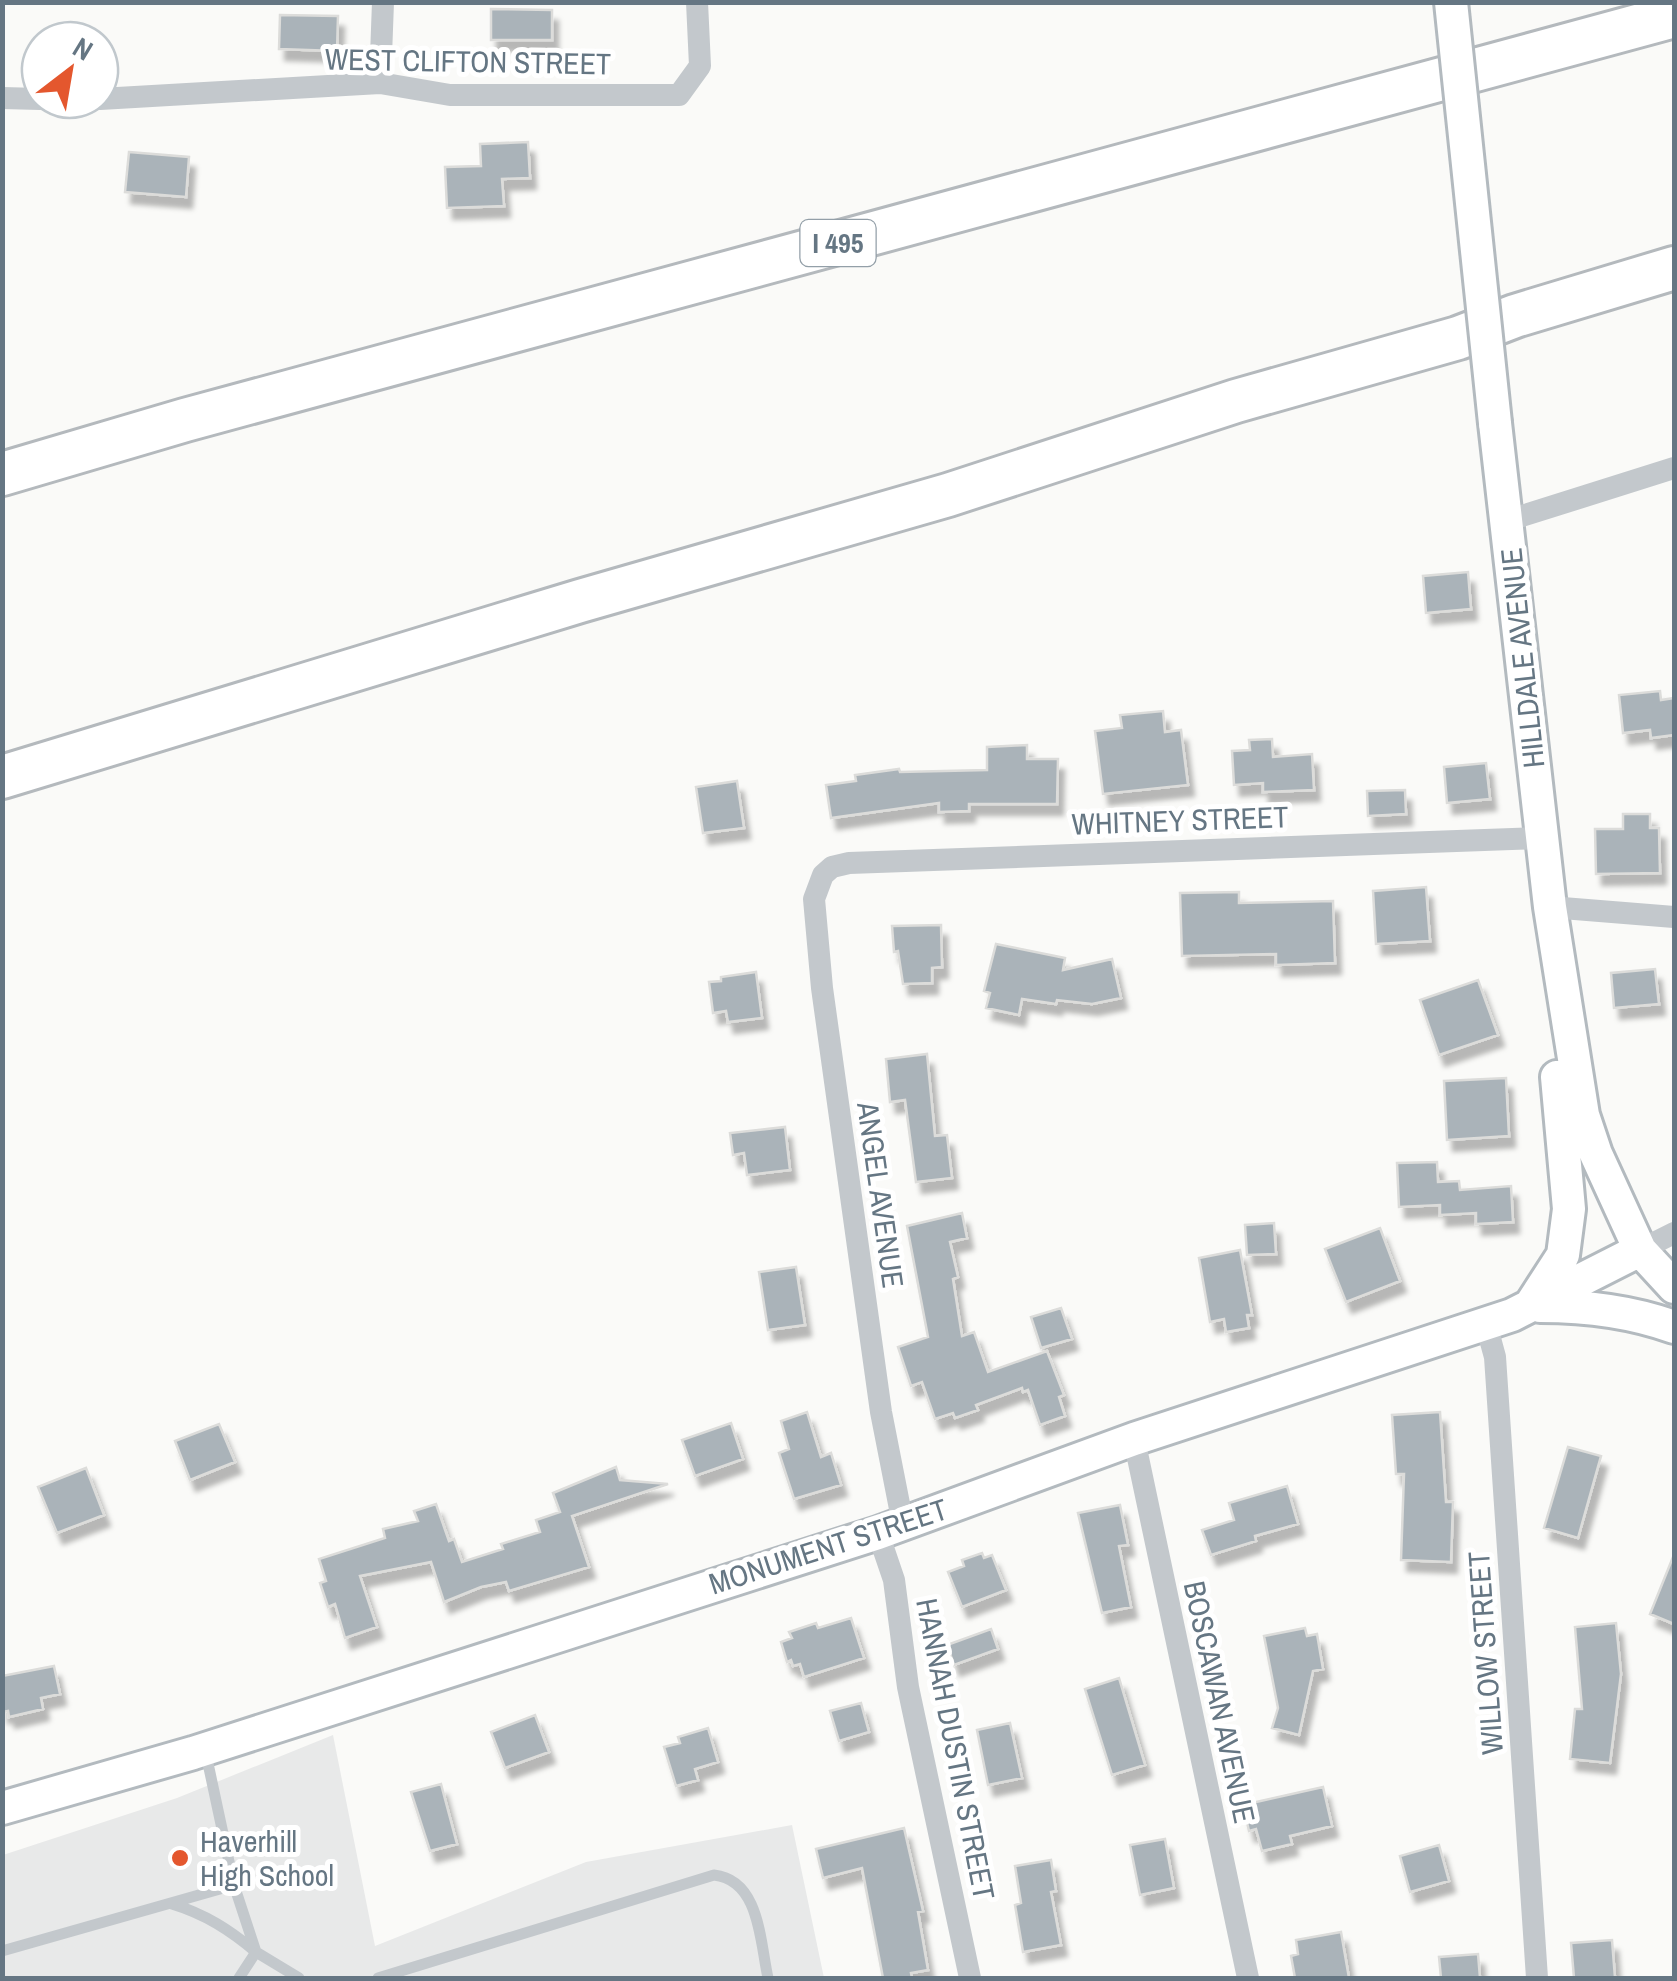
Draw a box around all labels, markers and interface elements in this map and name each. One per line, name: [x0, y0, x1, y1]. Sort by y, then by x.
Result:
north arrow: [20, 20, 120, 120]
text: N: [66, 28, 100, 69]
street label: WEST CLIFTON STREET: [325, 39, 611, 83]
road number: I 495: [800, 220, 876, 266]
street label: HILLDALE AVENUE: [1491, 546, 1553, 770]
street label: WHITNEY STREET: [1071, 796, 1289, 844]
street label: ANGEL AVENUE: [848, 1098, 914, 1291]
street label: MONUMENT STREET: [704, 1489, 952, 1603]
street label: WILLOW STREET: [1458, 1550, 1512, 1756]
street label: BOSCAWAN AVENUE: [1175, 1577, 1265, 1827]
street label: HANNAH DUSTIN STREET: [907, 1595, 1005, 1903]
place label: Haverhill High School: [200, 1821, 334, 1895]
marker: Haverhill High School: [169, 1847, 191, 1869]

